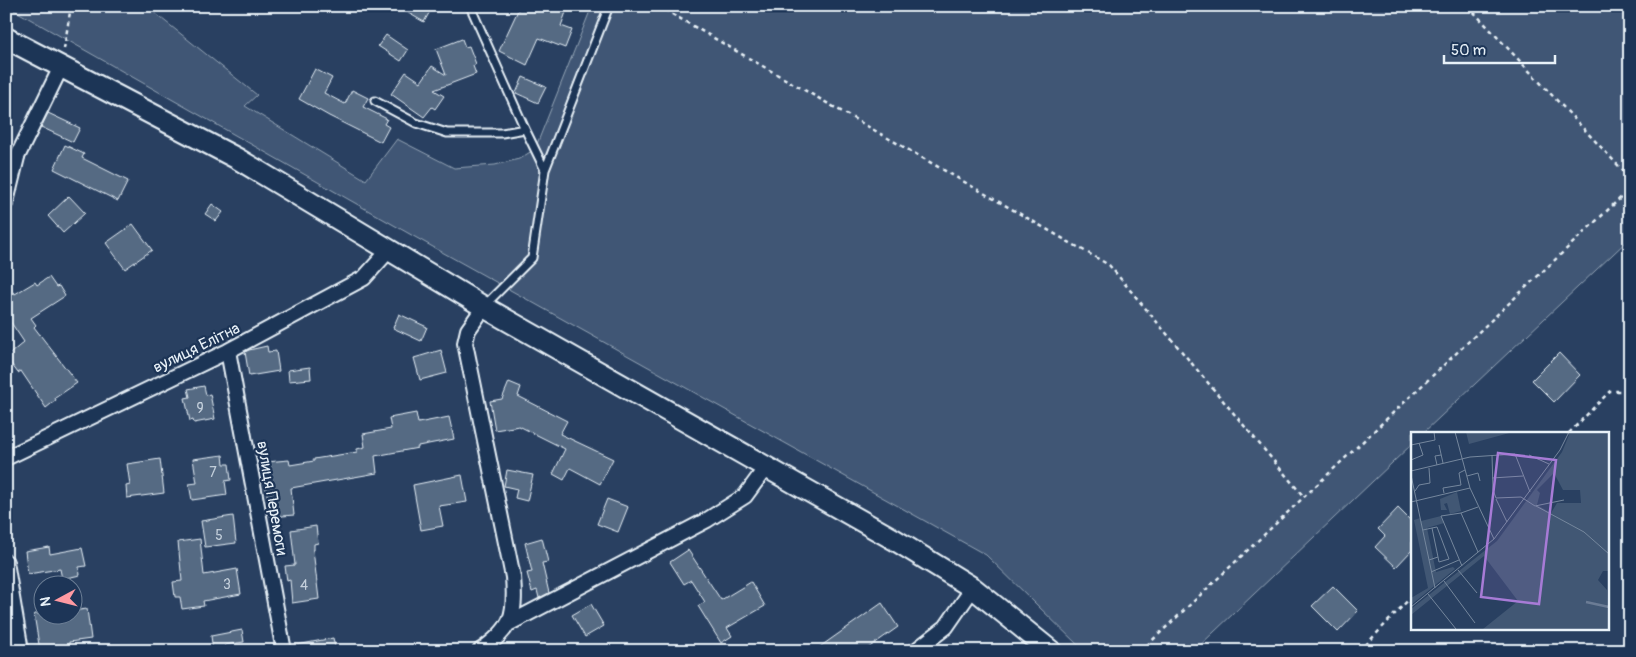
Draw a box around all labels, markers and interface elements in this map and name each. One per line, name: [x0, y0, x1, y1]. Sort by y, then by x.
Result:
scale bar: [1444, 32, 1555, 64]
text: 50 m: [1451, 41, 1486, 60]
street label: вулиця Елітна: [150, 318, 243, 378]
house number: 9: [196, 400, 204, 417]
inset map: [1411, 432, 1608, 630]
street label: вулиця Перемоги: [252, 439, 292, 557]
house number: 7: [209, 464, 217, 481]
house number: 5: [215, 527, 223, 544]
north arrow: [32, 574, 82, 624]
house number: 3: [223, 576, 231, 593]
house number: 4: [300, 577, 308, 594]
text: N: [37, 596, 55, 607]

